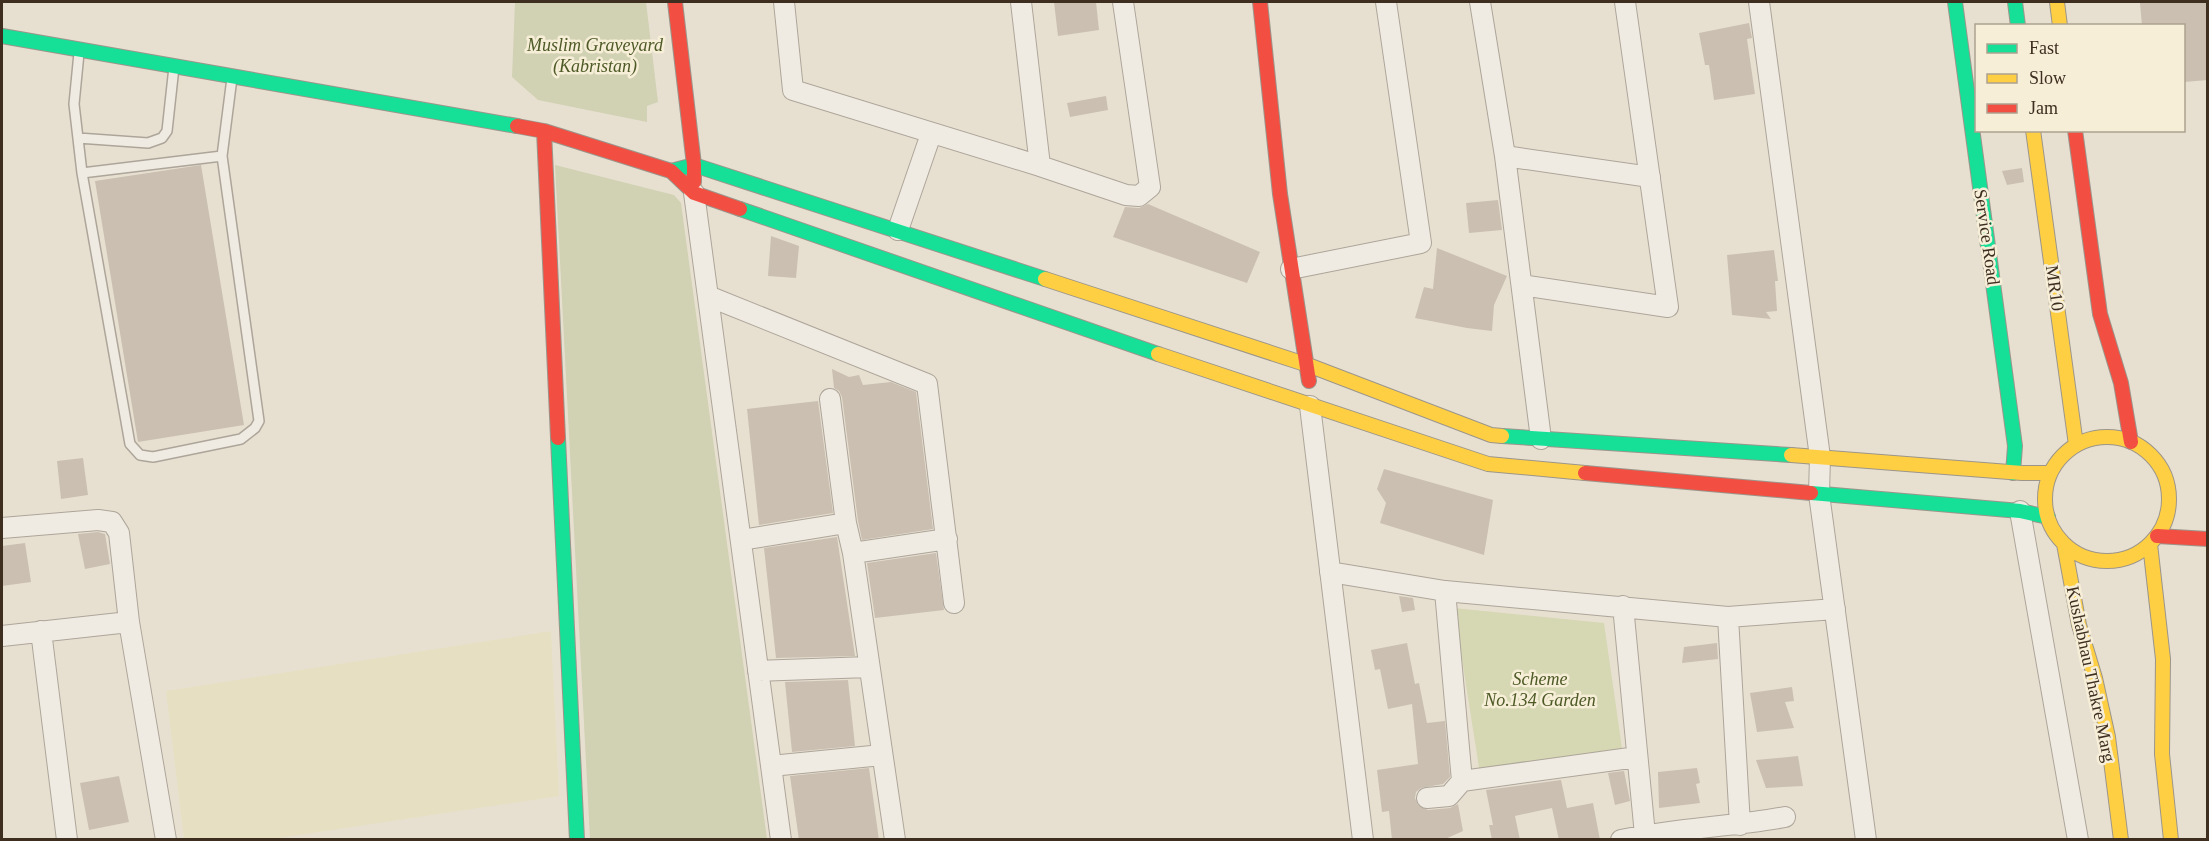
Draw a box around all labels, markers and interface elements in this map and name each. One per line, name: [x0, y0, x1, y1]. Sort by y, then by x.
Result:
legend: [1975, 24, 2185, 132]
park label: Muslim Graveyard (Kabristan): [526, 35, 664, 77]
text: Fast: [2029, 38, 2059, 58]
text: Slow: [2029, 68, 2066, 88]
text: Jam: [2029, 98, 2058, 118]
street label: Service Road: [1970, 188, 2004, 286]
street label: MR10: [2042, 264, 2068, 312]
street label: Kushabhau Thakre Marg: [2063, 584, 2119, 764]
park label: Scheme No.134 Garden: [1483, 669, 1596, 710]

